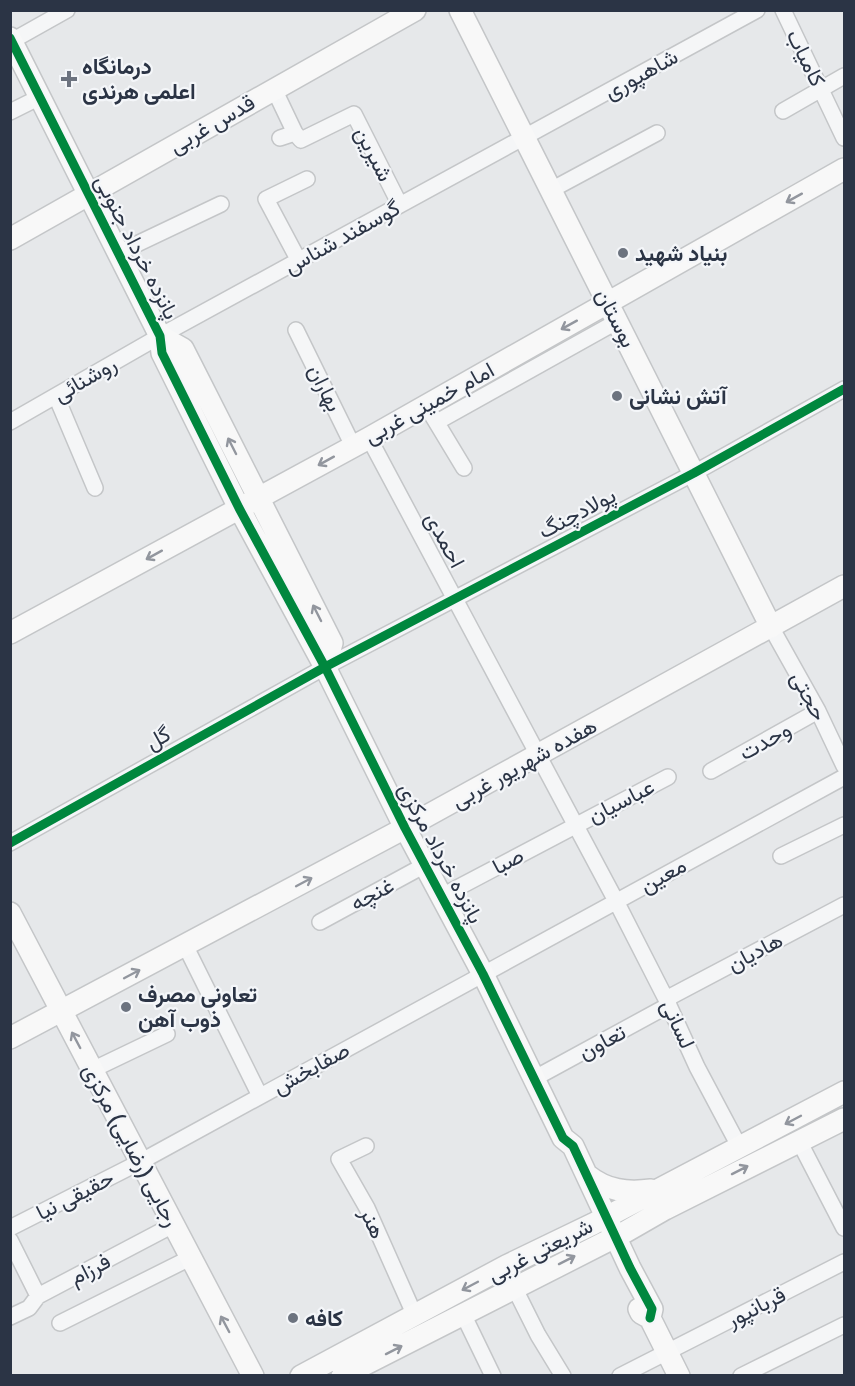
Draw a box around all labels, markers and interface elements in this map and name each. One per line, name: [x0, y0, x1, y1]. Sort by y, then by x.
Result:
street label: کامیاب: [781, 25, 831, 91]
street label: شاهپوری: [599, 43, 683, 106]
place label: درمانگاه اعلمی هرندی: [82, 53, 196, 105]
marker: درمانگاه اعلمی هرندی: [60, 70, 78, 88]
street label: قدس غربی: [164, 89, 260, 159]
street label: شیرین: [349, 122, 399, 186]
street label: پانزده خرداد جنوبی: [88, 170, 185, 324]
one-way arrow: [785, 193, 803, 204]
street label: گوسفند شناس: [279, 194, 405, 280]
place label: بنیاد شهید: [635, 240, 727, 267]
marker: بنیاد شهید: [616, 246, 630, 260]
street label: بوستان: [590, 284, 642, 352]
one-way arrow: [561, 319, 578, 331]
street label: روشنائی: [49, 350, 121, 408]
street label: امام خمینی غربی: [359, 356, 499, 451]
street label: بهاران: [302, 360, 348, 416]
place label: آتش نشانی: [629, 383, 728, 410]
marker: آتش نشانی: [610, 389, 624, 403]
one-way arrow: [225, 437, 237, 455]
one-way arrow: [318, 456, 335, 468]
street label: پولادچنگ: [534, 481, 621, 545]
street label: احمدی: [419, 507, 471, 573]
one-way arrow: [146, 550, 164, 561]
one-way arrow: [311, 605, 322, 623]
street label: حجتی: [785, 667, 833, 725]
street label: هفده شهریور غربی: [446, 712, 602, 814]
street label: وحدت: [734, 716, 796, 766]
street label: گل: [141, 720, 175, 756]
street label: عباسیان: [583, 773, 659, 829]
street label: پانزده خرداد مرکزی: [392, 778, 489, 929]
street label: صبا: [488, 842, 528, 880]
street label: معین: [635, 851, 691, 899]
street label: غنچه: [346, 871, 399, 917]
one-way arrow: [294, 876, 312, 887]
street label: هادیان: [723, 926, 787, 978]
one-way arrow: [122, 968, 140, 979]
place label: تعاونی مصرف ذوب آهن: [138, 981, 257, 1033]
street label: لسانی: [655, 995, 701, 1053]
marker: تعاونی مصرف ذوب آهن: [119, 1000, 133, 1014]
street label: تعاون: [574, 1018, 631, 1066]
one-way arrow: [70, 1031, 81, 1049]
street label: صفابخش: [268, 1036, 354, 1100]
street label: رجایی (رضایی) مرکزی: [77, 1059, 185, 1231]
one-way arrow: [784, 1114, 802, 1126]
street label: حقیقی نیا: [32, 1164, 118, 1226]
one-way arrow: [731, 1164, 749, 1176]
street label: هنر: [354, 1202, 392, 1243]
street label: شریعتی غربی: [483, 1212, 597, 1288]
street label: فرزام: [65, 1247, 115, 1292]
one-way arrow: [558, 1254, 576, 1265]
one-way arrow: [462, 1280, 479, 1292]
street label: قربانپور: [721, 1281, 791, 1335]
place label: کافه: [305, 1305, 343, 1332]
marker: کافه: [286, 1311, 300, 1325]
one-way arrow: [219, 1316, 231, 1333]
one-way arrow: [385, 1343, 403, 1355]

